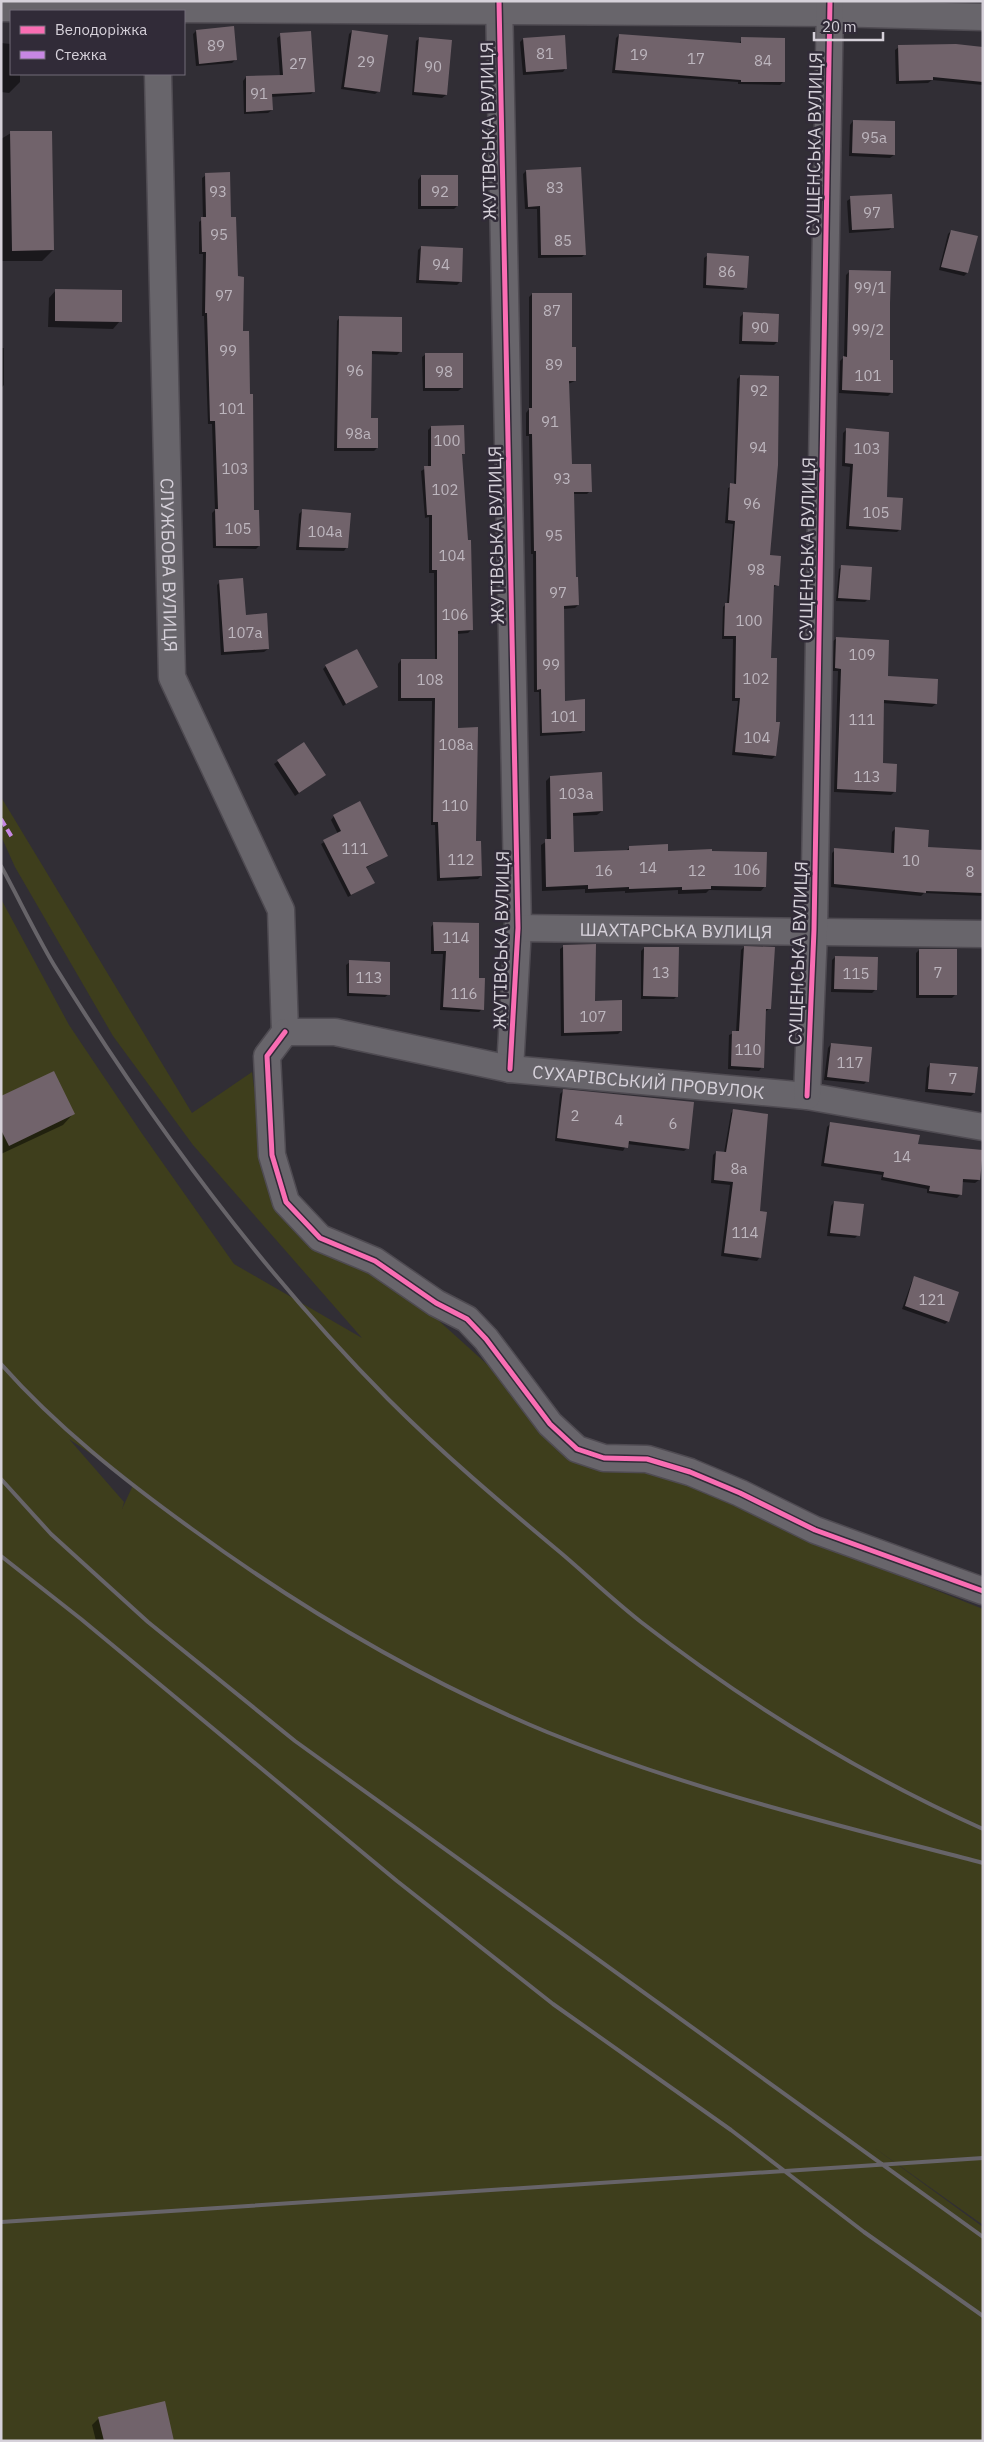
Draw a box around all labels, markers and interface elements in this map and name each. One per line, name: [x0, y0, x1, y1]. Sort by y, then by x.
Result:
legend: [10, 10, 185, 75]
scale bar: [814, 10, 883, 42]
text: 20 m: [822, 17, 857, 36]
text: Велодоріжка: [55, 20, 147, 39]
house number: 89: [207, 36, 225, 55]
street label: ЖУТІВСЬКА ВУЛИЦЯ: [475, 41, 501, 221]
house number: 81: [536, 44, 554, 63]
text: Стежка: [55, 45, 107, 64]
house number: 19: [630, 45, 648, 64]
house number: 17: [687, 49, 705, 68]
house number: 84: [754, 51, 772, 70]
house number: 29: [357, 52, 375, 71]
street label: СУЩЕНСЬКА ВУЛИЦЯ: [801, 52, 827, 236]
house number: 27: [289, 54, 307, 73]
house number: 90: [424, 57, 442, 76]
house number: 91: [250, 84, 268, 103]
house number: 95а: [861, 128, 887, 147]
house number: 83: [546, 178, 564, 197]
house number: 93: [209, 182, 227, 201]
house number: 92: [431, 182, 449, 201]
house number: 97: [863, 203, 881, 222]
house number: 95: [210, 225, 228, 244]
house number: 85: [554, 231, 572, 250]
house number: 94: [432, 255, 450, 274]
house number: 86: [718, 262, 736, 281]
house number: 99/1: [854, 278, 886, 297]
house number: 97: [215, 286, 233, 305]
house number: 87: [543, 301, 561, 320]
house number: 90: [751, 318, 769, 337]
house number: 99/2: [852, 320, 884, 339]
house number: 99: [219, 341, 237, 360]
house number: 89: [545, 355, 563, 374]
house number: 96: [346, 361, 364, 380]
house number: 98: [435, 362, 453, 381]
house number: 101: [854, 366, 882, 385]
house number: 92: [750, 381, 768, 400]
house number: 101: [218, 399, 246, 418]
house number: 91: [541, 412, 559, 431]
house number: 98а: [345, 424, 371, 443]
house number: 100: [433, 431, 461, 450]
house number: 94: [749, 438, 767, 457]
house number: 103: [853, 439, 881, 458]
street label: ЖУТІВСЬКА ВУЛИЦЯ: [483, 445, 509, 625]
street label: СУЩЕНСЬКА ВУЛИЦЯ: [794, 457, 820, 641]
house number: 103: [221, 459, 249, 478]
house number: 93: [553, 469, 571, 488]
street label: СЛУЖБОВА ВУЛИЦЯ: [156, 477, 183, 652]
house number: 102: [431, 480, 459, 499]
house number: 96: [743, 494, 761, 513]
house number: 105: [862, 503, 890, 522]
house number: 105: [224, 519, 252, 538]
house number: 104а: [307, 522, 343, 541]
house number: 95: [545, 526, 563, 545]
house number: 104: [438, 546, 466, 565]
house number: 98: [747, 560, 765, 579]
house number: 97: [549, 583, 567, 602]
house number: 106: [441, 605, 469, 624]
house number: 100: [735, 611, 763, 630]
house number: 107а: [227, 623, 263, 642]
house number: 109: [848, 645, 876, 664]
house number: 99: [542, 655, 560, 674]
house number: 102: [742, 669, 770, 688]
house number: 108: [416, 670, 444, 689]
house number: 101: [550, 707, 578, 726]
house number: 111: [848, 710, 876, 729]
house number: 104: [743, 728, 771, 747]
house number: 108а: [438, 735, 474, 754]
house number: 113: [853, 767, 881, 786]
house number: 103а: [558, 784, 594, 803]
house number: 110: [441, 796, 469, 815]
house number: 111: [341, 839, 369, 858]
house number: 112: [447, 850, 475, 869]
street label: ЖУТІВСЬКА ВУЛИЦЯ: [488, 850, 514, 1030]
house number: 10: [902, 851, 920, 870]
house number: 14: [639, 858, 657, 877]
house number: 106: [733, 860, 761, 879]
house number: 16: [595, 861, 613, 880]
house number: 12: [688, 861, 706, 880]
street label: СУЩЕНСЬКА ВУЛИЦЯ: [783, 861, 813, 1045]
house number: 8: [965, 862, 975, 881]
street label: ШАХТАРСЬКА ВУЛИЦЯ: [579, 917, 772, 943]
house number: 114: [442, 928, 470, 947]
house number: 13: [652, 963, 670, 982]
house number: 7: [933, 963, 943, 982]
house number: 115: [842, 964, 870, 983]
house number: 113: [355, 968, 383, 987]
house number: 116: [450, 984, 478, 1003]
house number: 107: [579, 1007, 607, 1026]
house number: 110: [734, 1040, 762, 1059]
house number: 117: [836, 1053, 864, 1072]
street label: СУХАРІВСЬКИЙ ПРОВУЛОК: [531, 1060, 766, 1104]
house number: 7: [948, 1069, 958, 1088]
house number: 2: [570, 1106, 580, 1125]
house number: 4: [614, 1111, 624, 1130]
house number: 6: [668, 1114, 678, 1133]
house number: 14: [893, 1147, 911, 1166]
house number: 8а: [730, 1159, 748, 1178]
house number: 114: [731, 1223, 759, 1242]
house number: 121: [918, 1290, 946, 1309]

